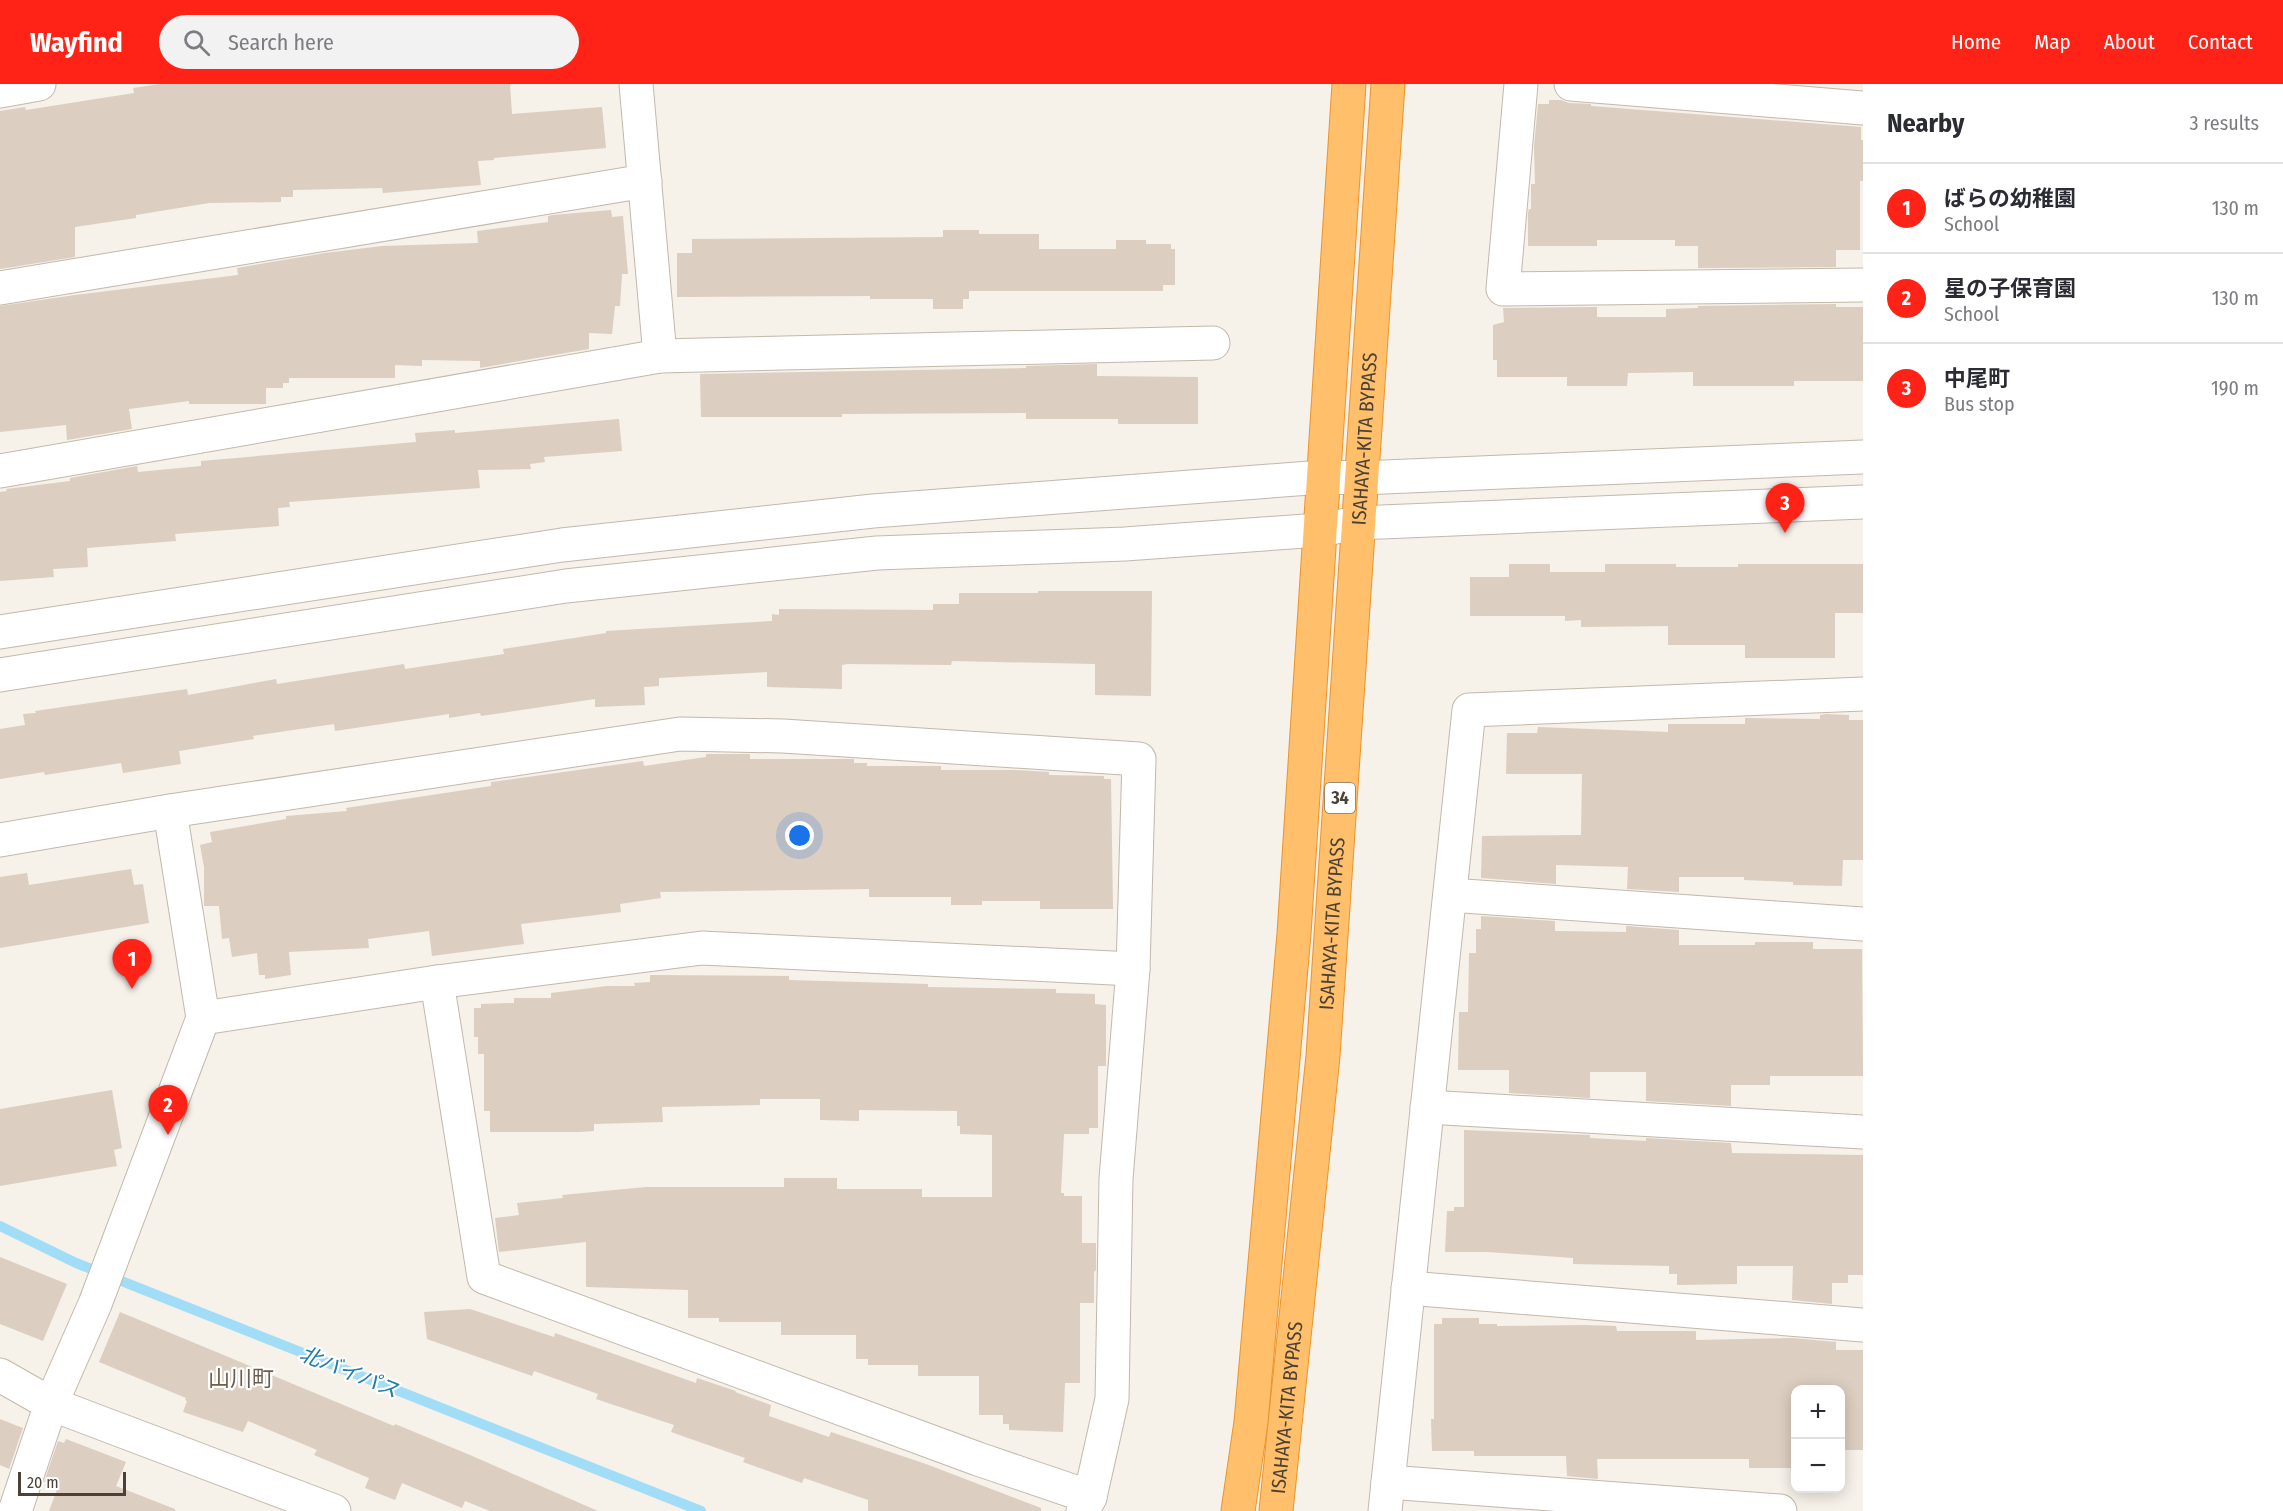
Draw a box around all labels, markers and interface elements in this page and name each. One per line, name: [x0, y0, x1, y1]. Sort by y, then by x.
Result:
search box: [159, 15, 579, 69]
text: Wayfind: [30, 26, 123, 59]
icon: search: [180, 26, 213, 59]
text: Search here: [228, 29, 334, 56]
text: Home: [1951, 29, 2001, 55]
text: Map: [2034, 29, 2071, 55]
text: About: [2104, 29, 2155, 55]
text: Contact: [2188, 29, 2253, 55]
text: Nearby: [1887, 108, 1964, 139]
text: 3 results: [2190, 111, 2259, 135]
text: ばらの幼稚園: [1944, 185, 2076, 212]
text: 1: [1902, 196, 1911, 220]
text: 130 m: [2212, 196, 2259, 220]
text: School: [1944, 212, 1999, 236]
text: 星の子保育園: [1944, 275, 2076, 302]
text: 2: [1902, 286, 1911, 310]
text: 130 m: [2212, 286, 2259, 310]
text: School: [1944, 302, 1999, 326]
street label: ISAHAYA-KITA BYPASS: [1347, 352, 1382, 526]
text: 中尾町: [1944, 365, 2010, 392]
text: 3: [1902, 376, 1911, 400]
text: 190 m: [2211, 376, 2259, 400]
text: Bus stop: [1944, 392, 2015, 416]
pin: 3: [1766, 484, 1804, 533]
road number: 34: [1325, 783, 1355, 813]
your location: [785, 821, 814, 850]
street label: ISAHAYA-KITA BYPASS: [1314, 836, 1350, 1011]
pin: 1: [112, 940, 152, 989]
pin: 2: [148, 1086, 188, 1135]
street label: ISAHAYA-KITA BYPASS: [1266, 1320, 1308, 1495]
water label: 北バイパス: [296, 1340, 402, 1404]
district label: 山川町: [208, 1365, 274, 1392]
map controls: [1791, 1385, 1845, 1493]
button: +: [1791, 1385, 1845, 1439]
button: −: [1791, 1439, 1845, 1493]
scale bar: [18, 1469, 126, 1496]
text: 20 m: [27, 1473, 58, 1492]

